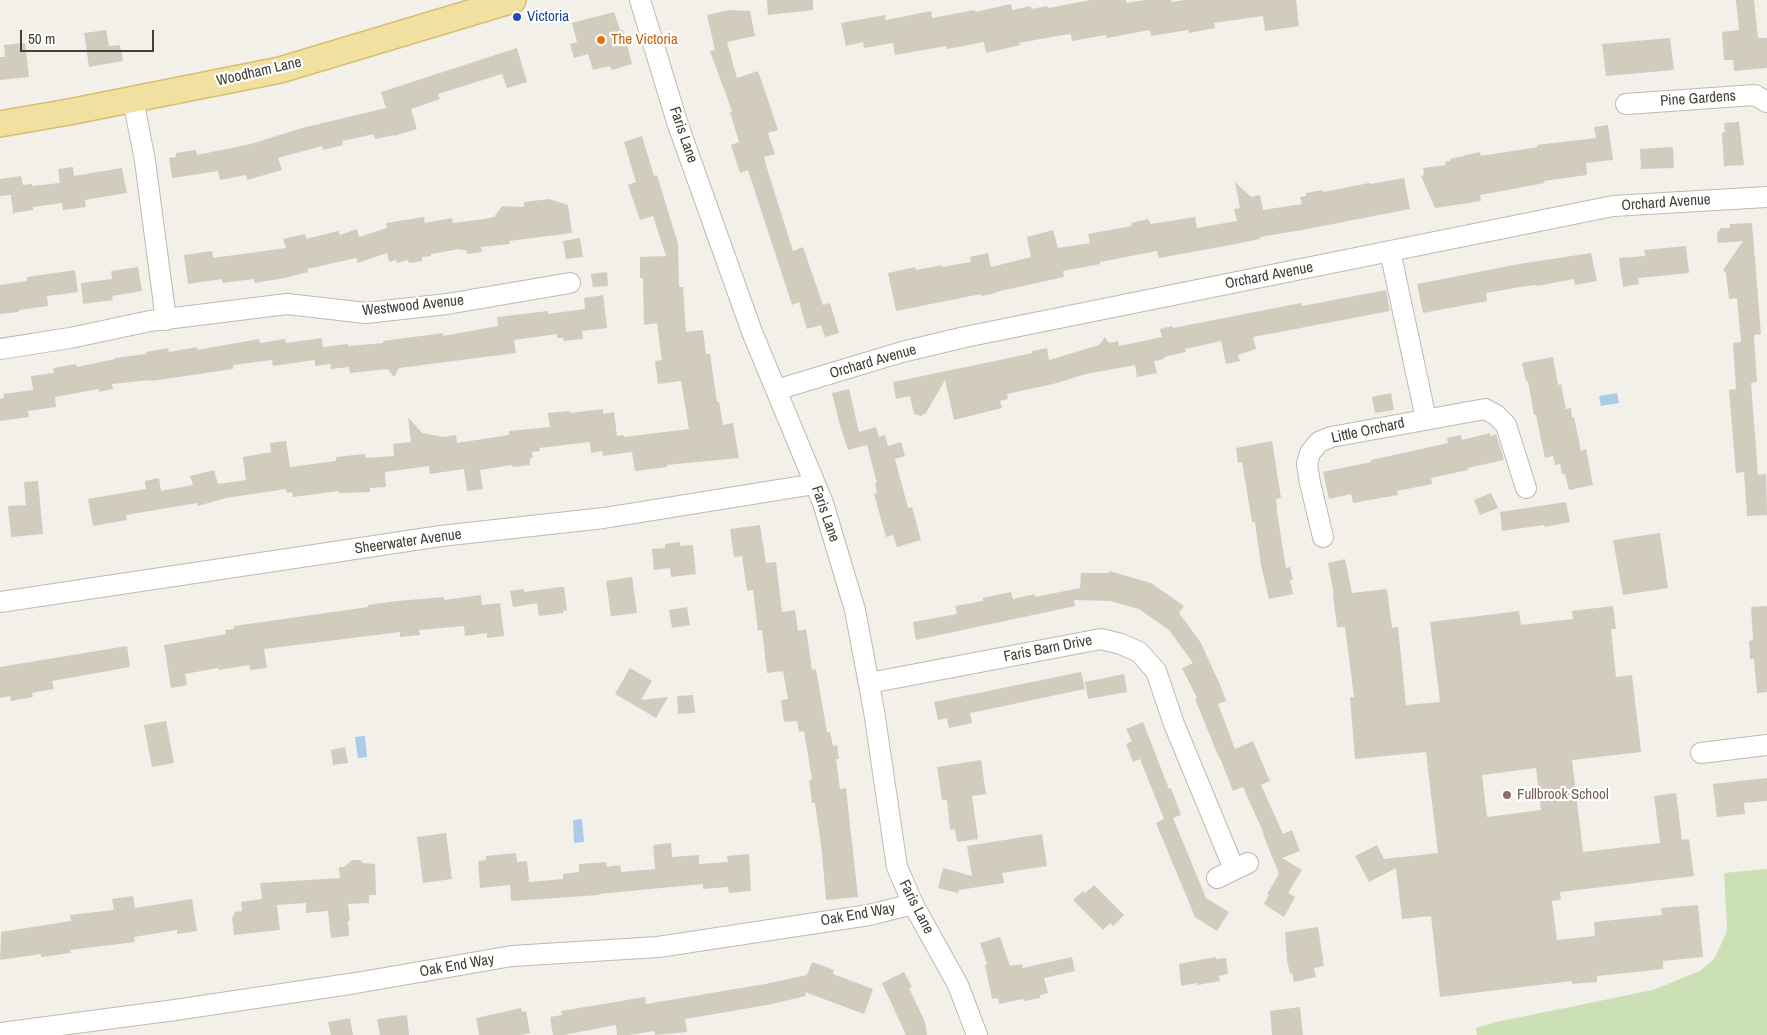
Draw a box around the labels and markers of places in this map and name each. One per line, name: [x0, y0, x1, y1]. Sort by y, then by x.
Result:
place label: Victoria: [527, 8, 569, 26]
marker: Victoria: [511, 11, 523, 23]
place label: The Victoria: [611, 31, 678, 49]
marker: The Victoria: [595, 34, 607, 46]
place label: Fullbrook School: [1517, 786, 1609, 804]
marker: Fullbrook School: [1501, 789, 1513, 801]

